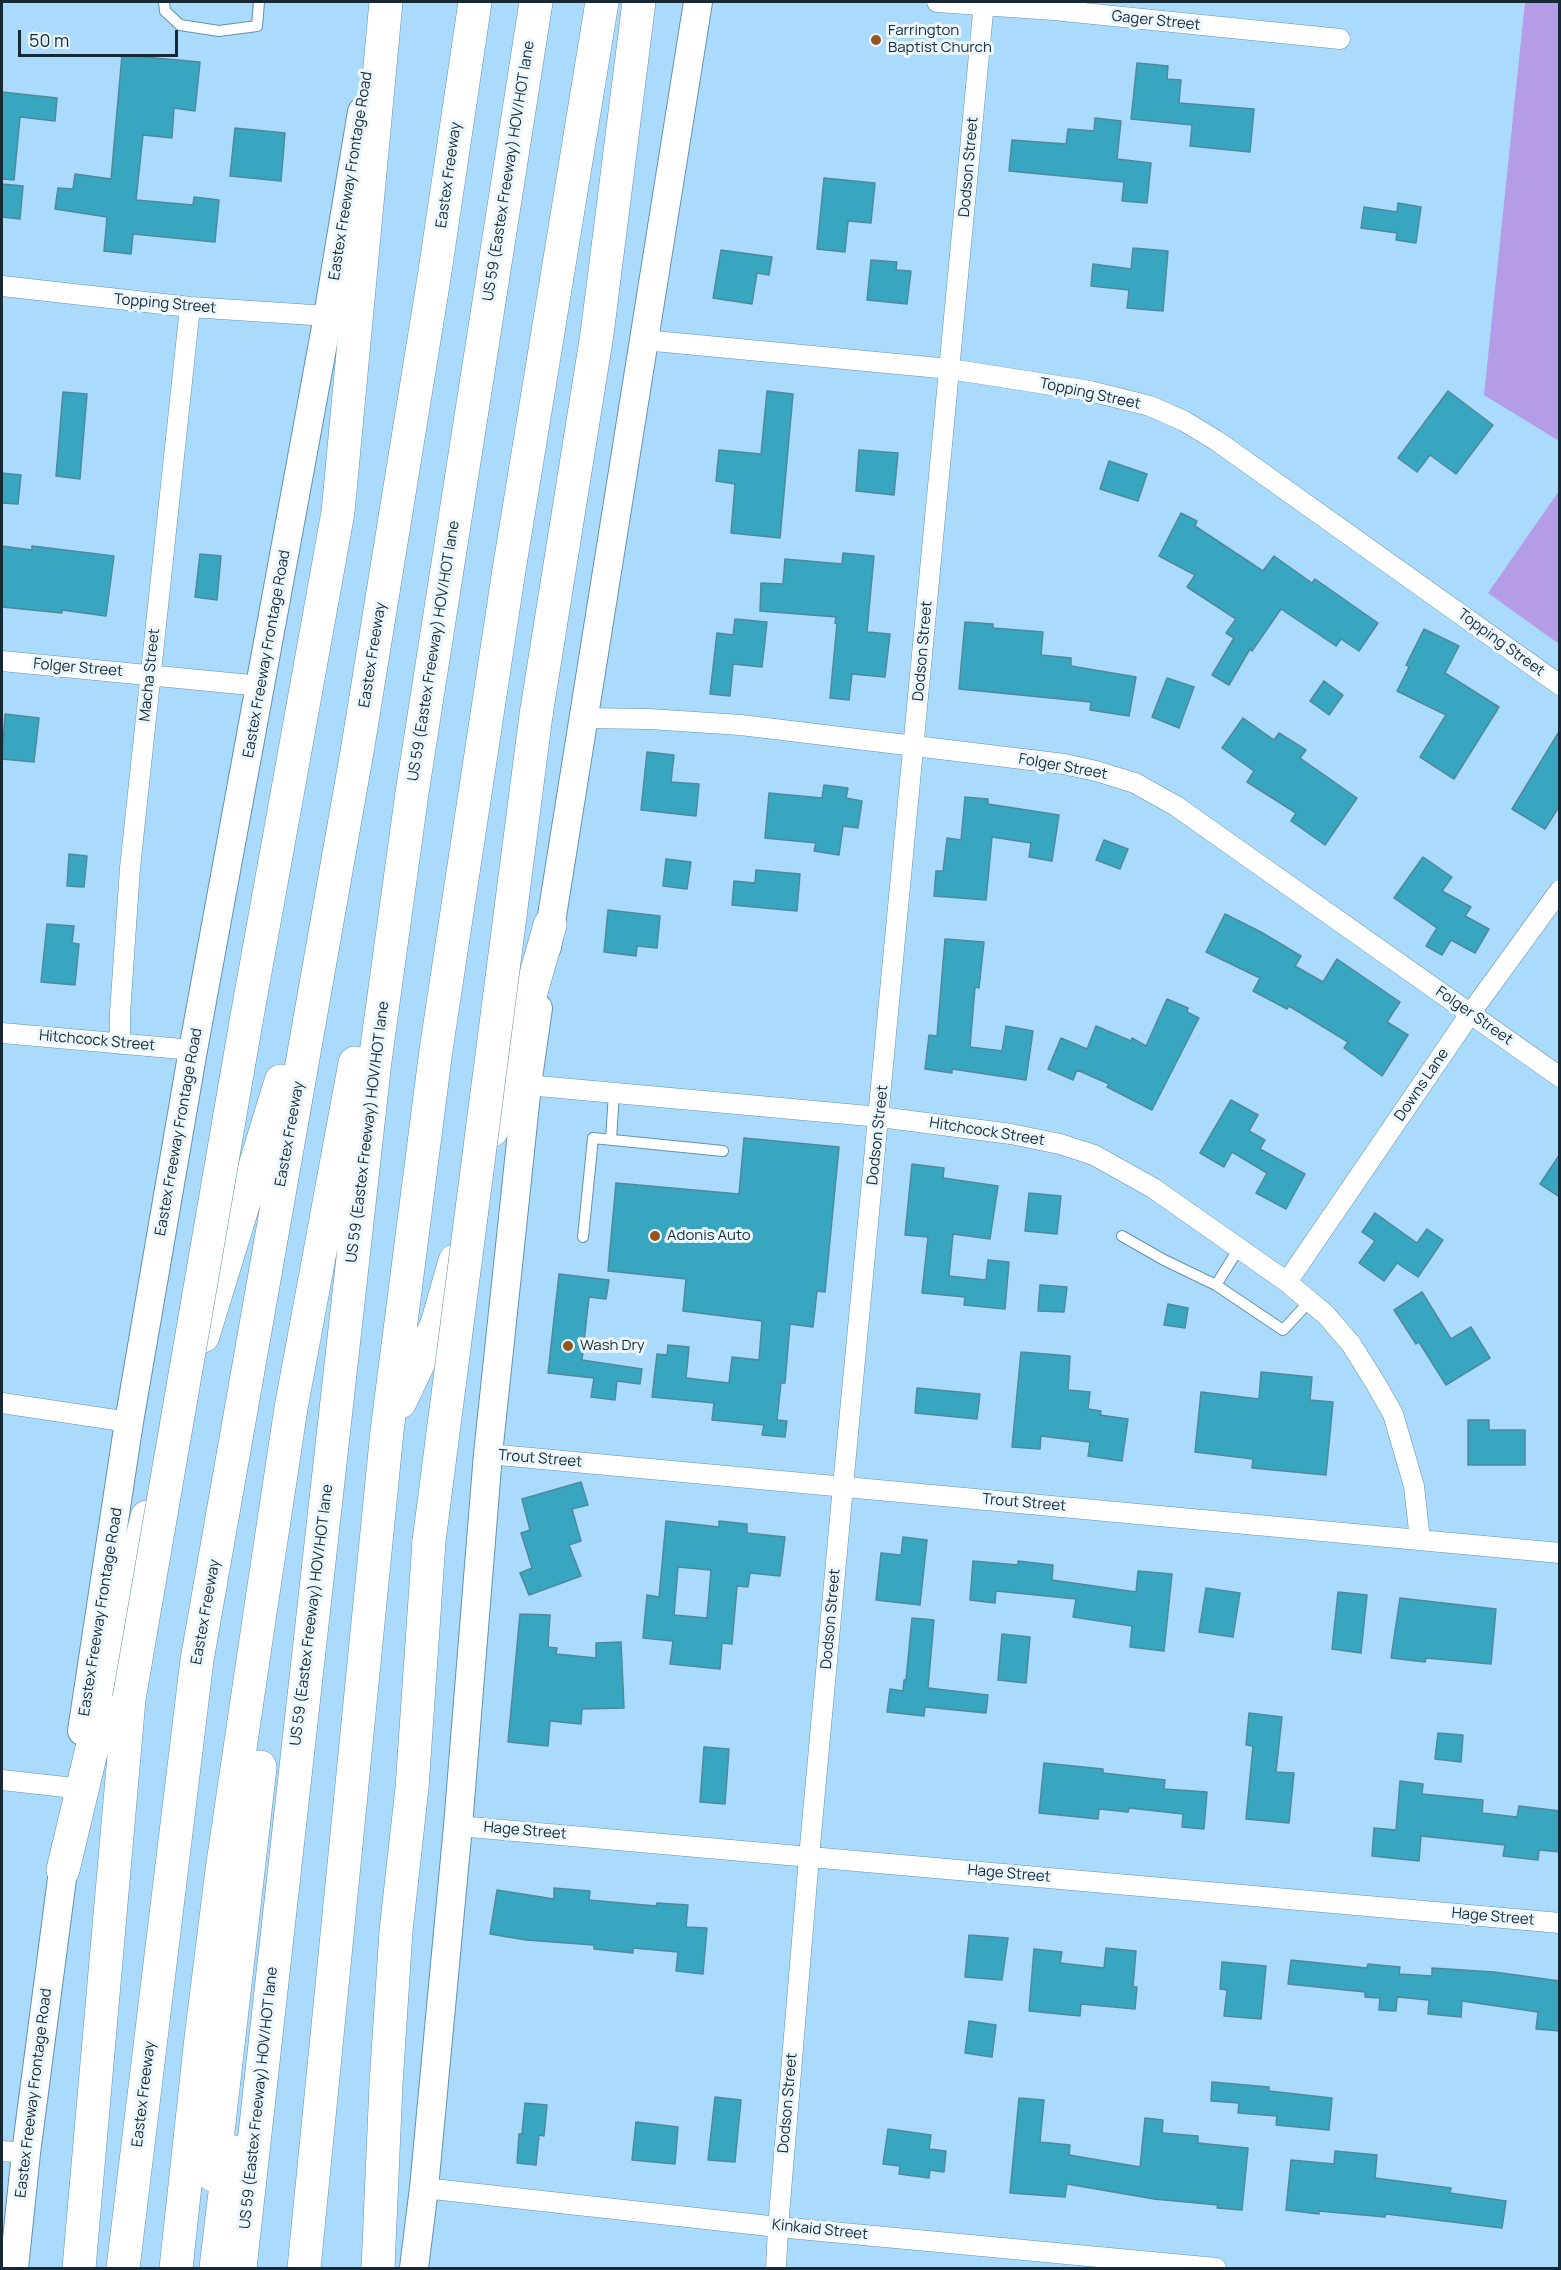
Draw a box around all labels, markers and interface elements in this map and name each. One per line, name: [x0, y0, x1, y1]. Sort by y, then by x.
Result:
street label: Gager Street: [1111, 7, 1201, 35]
scale bar: [21, 18, 182, 56]
place label: Farrington Baptist Church: [888, 22, 992, 57]
text: 50 m: [29, 28, 69, 52]
marker: Farrington Baptist Church: [869, 33, 883, 47]
street label: US 59 (Eastex Freeway) HOV/HOT lane: [479, 39, 539, 303]
street label: Eastex Freeway Frontage Road: [326, 70, 376, 282]
street label: Dodson Street: [956, 116, 982, 218]
street label: Eastex Freeway: [433, 121, 465, 229]
street label: Topping Street: [113, 291, 217, 317]
street label: Topping Street: [1038, 375, 1142, 413]
street label: US 59 (Eastex Freeway) HOV/HOT lane: [404, 519, 464, 783]
street label: Eastex Freeway Frontage Road: [240, 549, 294, 759]
street label: Dodson Street: [910, 600, 936, 702]
street label: Eastex Freeway: [356, 601, 390, 709]
street label: Topping Street: [1454, 606, 1548, 680]
street label: Macha Street: [136, 628, 164, 722]
street label: Folger Street: [32, 655, 124, 681]
street label: Folger Street: [1017, 750, 1109, 784]
street label: Folger Street: [1432, 983, 1516, 1049]
street label: US 59 (Eastex Freeway) HOV/HOT lane: [343, 1000, 393, 1264]
street label: Hitchcock Street: [38, 1027, 156, 1055]
street label: Eastex Freeway Frontage Road: [152, 1027, 206, 1237]
street label: Downs Lane: [1391, 1045, 1453, 1125]
street label: Eastex Freeway: [272, 1080, 308, 1188]
street label: Dodson Street: [864, 1084, 892, 1186]
street label: Hitchcock Street: [928, 1114, 1046, 1150]
place label: Adonis Auto: [667, 1227, 751, 1245]
marker: Adonis Auto: [648, 1229, 662, 1243]
place label: Wash Dry: [580, 1337, 645, 1355]
marker: Wash Dry: [561, 1339, 575, 1353]
street label: Trout Street: [497, 1446, 583, 1472]
street label: US 59 (Eastex Freeway) HOV/HOT lane: [287, 1483, 337, 1747]
street label: Trout Street: [981, 1490, 1067, 1516]
street label: Eastex Freeway Frontage Road: [76, 1506, 126, 1718]
street label: Eastex Freeway: [188, 1558, 224, 1666]
street label: Dodson Street: [818, 1568, 844, 1670]
street label: Hage Street: [483, 1818, 567, 1844]
street label: Hage Street: [967, 1861, 1051, 1887]
street label: Hage Street: [1451, 1904, 1535, 1930]
street label: US 59 (Eastex Freeway) HOV/HOT lane: [236, 1966, 282, 2230]
street label: Eastex Freeway Frontage Road: [12, 1987, 56, 2199]
street label: Eastex Freeway: [129, 2040, 159, 2148]
street label: Dodson Street: [775, 2052, 801, 2154]
street label: Kinkaid Street: [771, 2216, 869, 2244]

